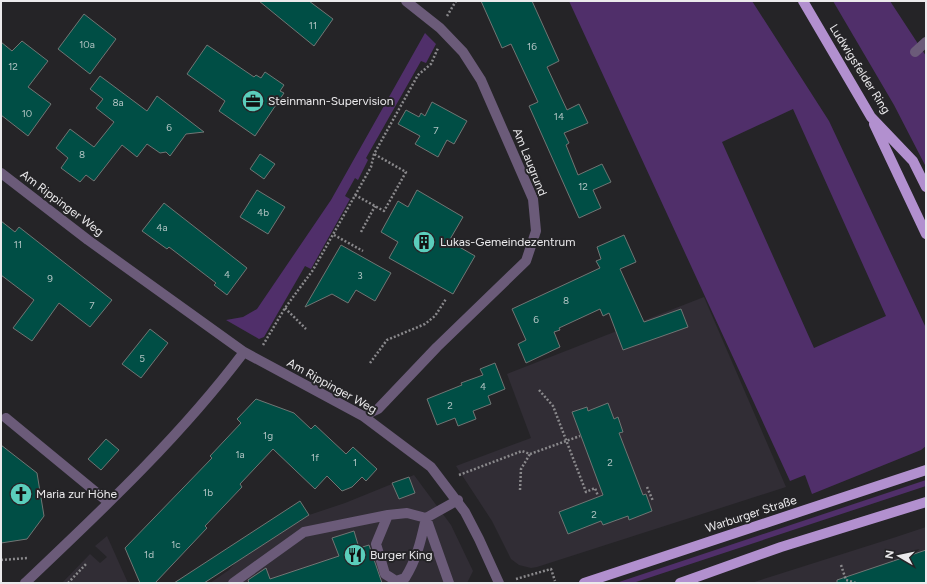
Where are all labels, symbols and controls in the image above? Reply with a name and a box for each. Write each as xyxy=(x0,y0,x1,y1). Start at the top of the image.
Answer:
house number: 11 xyxy=(309,19,317,32)
street label: Ludwigsfelder Ring xyxy=(827,22,893,116)
house number: 10a xyxy=(79,38,95,51)
house number: 16 xyxy=(527,40,537,53)
house number: 12 xyxy=(8,60,18,73)
office icon: Steinmann-Supervision xyxy=(240,88,266,114)
place label: Steinmann-Supervision xyxy=(268,94,394,108)
house number: 8a xyxy=(112,96,124,109)
house number: 10 xyxy=(22,107,32,120)
house number: 14 xyxy=(554,110,564,123)
house number: 6 xyxy=(166,121,172,134)
house number: 7 xyxy=(433,124,439,137)
street label: Am Laugrund xyxy=(510,126,550,198)
house number: 8 xyxy=(79,148,85,161)
street label: Am Rippinger Weg xyxy=(18,167,106,239)
house number: 12 xyxy=(578,180,588,193)
house number: 4b xyxy=(257,206,269,219)
house number: 4a xyxy=(156,221,168,234)
building icon: Lukas-Gemeindezentrum xyxy=(411,229,437,255)
place label: Lukas-Gemeindezentrum xyxy=(440,235,575,249)
house number: 11 xyxy=(14,238,22,251)
house number: 4 xyxy=(224,268,230,281)
house number: 3 xyxy=(357,269,363,282)
house number: 9 xyxy=(47,272,53,285)
house number: 8 xyxy=(563,294,569,307)
house number: 7 xyxy=(89,299,95,312)
house number: 6 xyxy=(533,313,539,326)
house number: 5 xyxy=(139,352,145,365)
street label: Am Rippinger Weg xyxy=(285,356,379,416)
house number: 4 xyxy=(480,380,486,393)
house number: 2 xyxy=(447,399,453,412)
house number: 1g xyxy=(263,429,273,442)
house number: 1a xyxy=(235,448,245,461)
house number: 1f xyxy=(311,451,319,464)
house number: 1 xyxy=(353,456,357,469)
house number: 2 xyxy=(607,456,613,469)
church icon: Maria zur Höhe xyxy=(8,481,34,507)
house number: 1b xyxy=(203,486,213,499)
place label: Maria zur Höhe xyxy=(36,487,117,501)
street label: Warburger Straße xyxy=(704,493,799,535)
house number: 2 xyxy=(591,508,597,521)
north arrow xyxy=(879,536,919,576)
house number: 1c xyxy=(171,538,181,551)
restaurant icon: Burger King xyxy=(342,542,368,568)
house number: 1d xyxy=(144,548,154,561)
place label: Burger King xyxy=(370,548,433,562)
text: N xyxy=(883,549,897,560)

